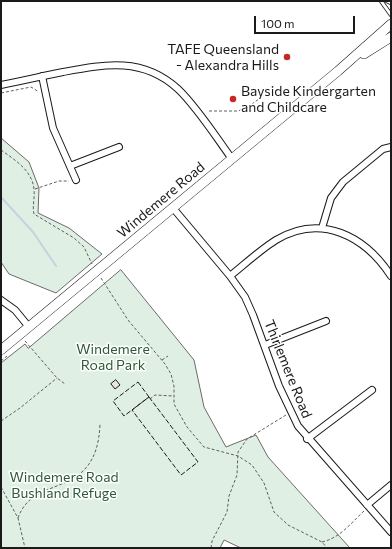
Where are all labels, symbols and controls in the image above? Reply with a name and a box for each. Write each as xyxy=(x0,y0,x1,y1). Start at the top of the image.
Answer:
scale bar xyxy=(256,8,357,34)
text: 100 m xyxy=(261,16,295,30)
place label: TAFE Queensland - Alexandra Hills xyxy=(167,41,279,74)
marker: TAFE Queensland - Alexandra Hills xyxy=(282,52,292,62)
place label: Bayside Kindergarten and Childcare xyxy=(241,83,376,116)
marker: Bayside Kindergarten and Childcare xyxy=(228,94,238,104)
street label: Windemere Road xyxy=(114,159,208,241)
street label: Thirlemere Road xyxy=(261,317,315,421)
park label: Windemere Road Park xyxy=(76,341,150,374)
park label: Windemere Road Bushland Refuge xyxy=(9,469,119,502)

